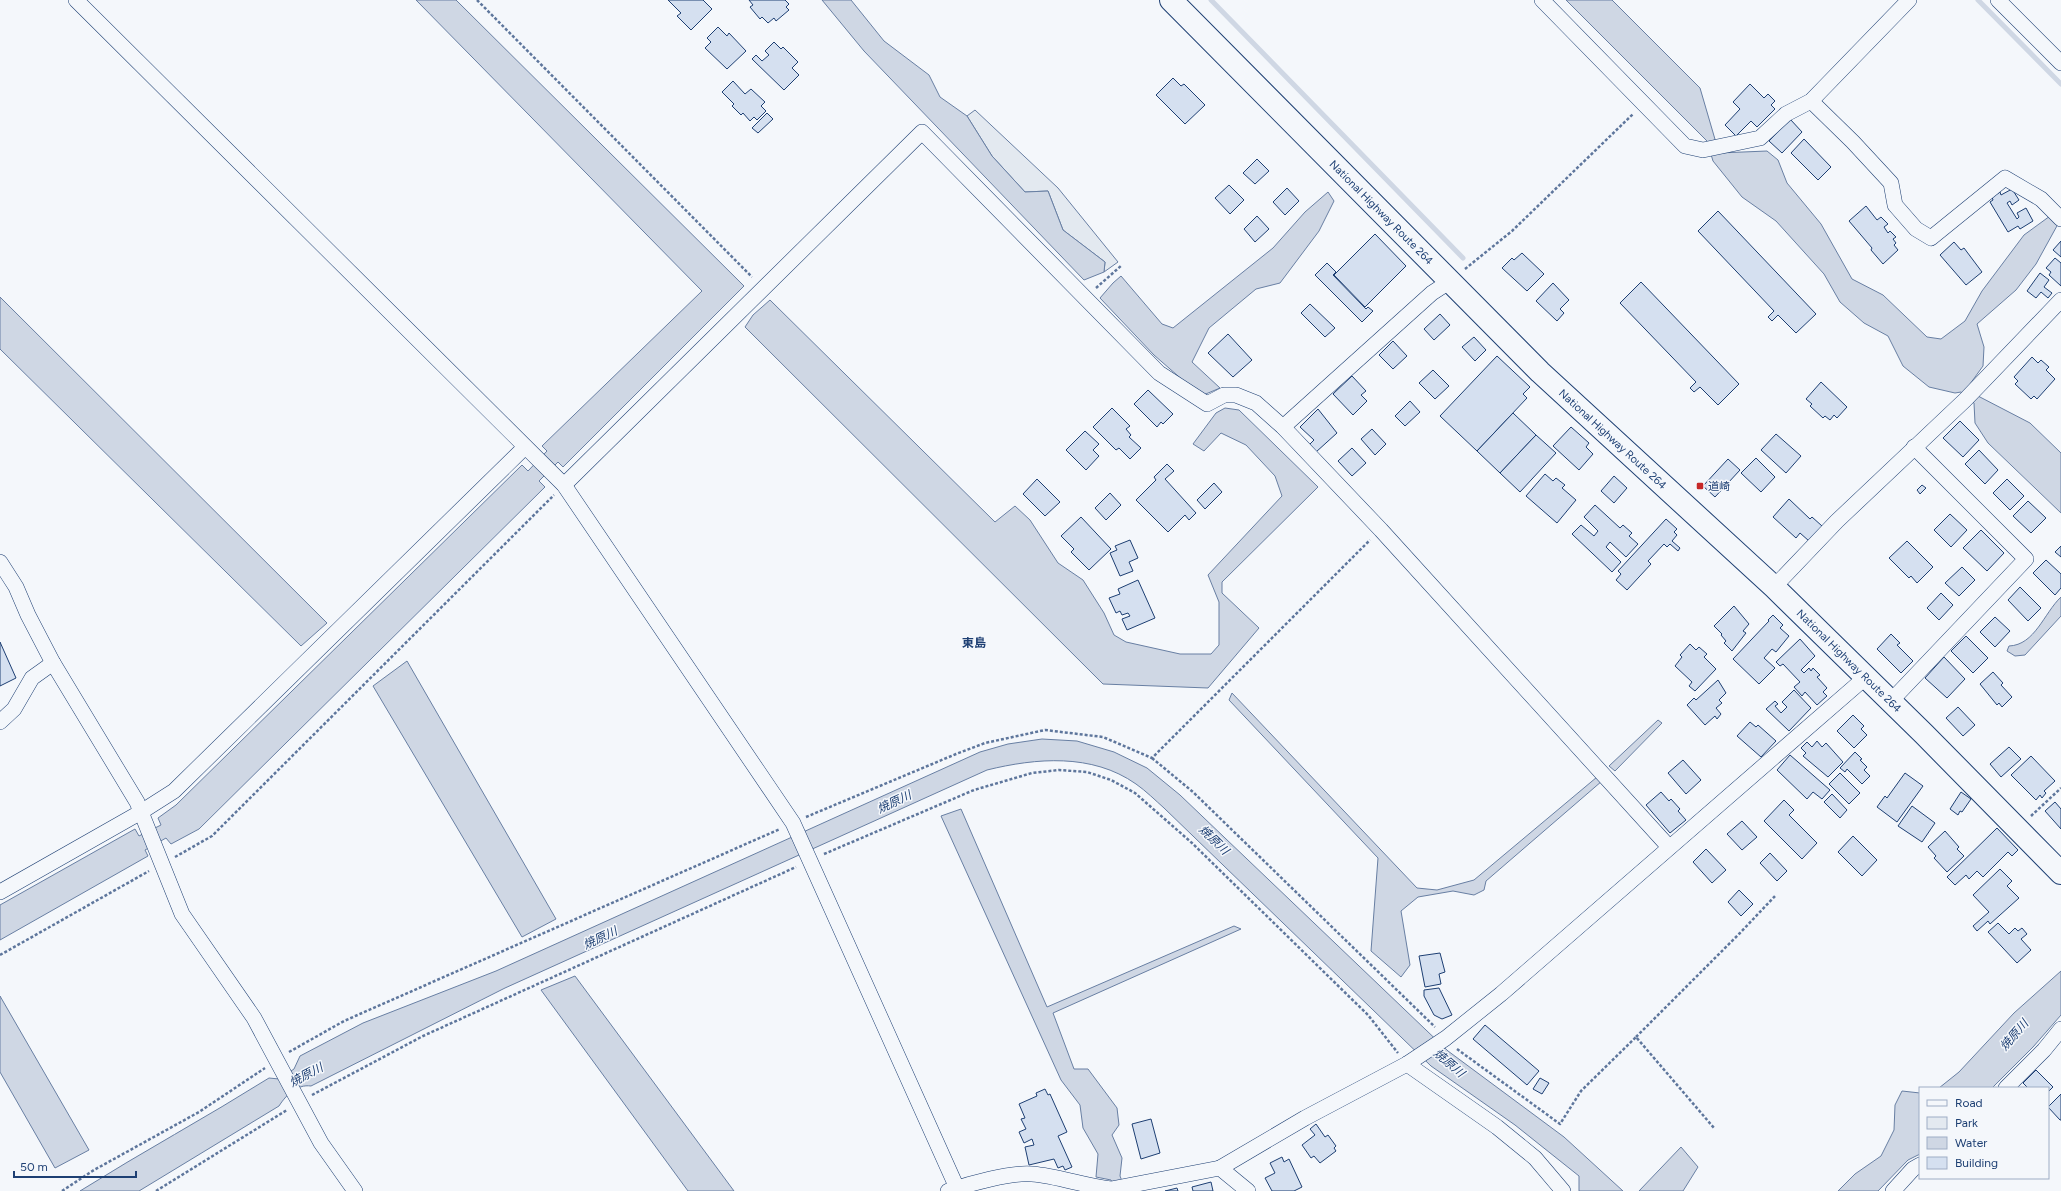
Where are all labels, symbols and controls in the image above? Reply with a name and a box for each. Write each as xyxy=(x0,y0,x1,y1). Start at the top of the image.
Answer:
street label: National Highway Route 264 xyxy=(1327,158,1436,268)
street label: National Highway Route 264 xyxy=(1556,387,1669,492)
place label: 道崎 xyxy=(1708,480,1730,493)
marker: 道崎 xyxy=(1695,481,1705,491)
street label: National Highway Route 264 xyxy=(1794,607,1904,715)
district label: 東島 xyxy=(962,636,986,650)
water label: 焼原川 xyxy=(875,787,915,816)
water label: 焼原川 xyxy=(1196,822,1233,859)
water label: 焼原川 xyxy=(581,923,621,952)
water label: 焼原川 xyxy=(1997,1015,2032,1053)
water label: 焼原川 xyxy=(1431,1046,1469,1081)
water label: 焼原川 xyxy=(287,1059,327,1090)
legend xyxy=(1919,1087,2049,1179)
text: Road xyxy=(1955,1096,1983,1110)
text: Park xyxy=(1955,1116,1978,1130)
text: Water xyxy=(1955,1136,1987,1150)
scale bar xyxy=(14,1153,136,1179)
text: Building xyxy=(1955,1156,1998,1170)
text: 50 m xyxy=(20,1160,48,1174)

